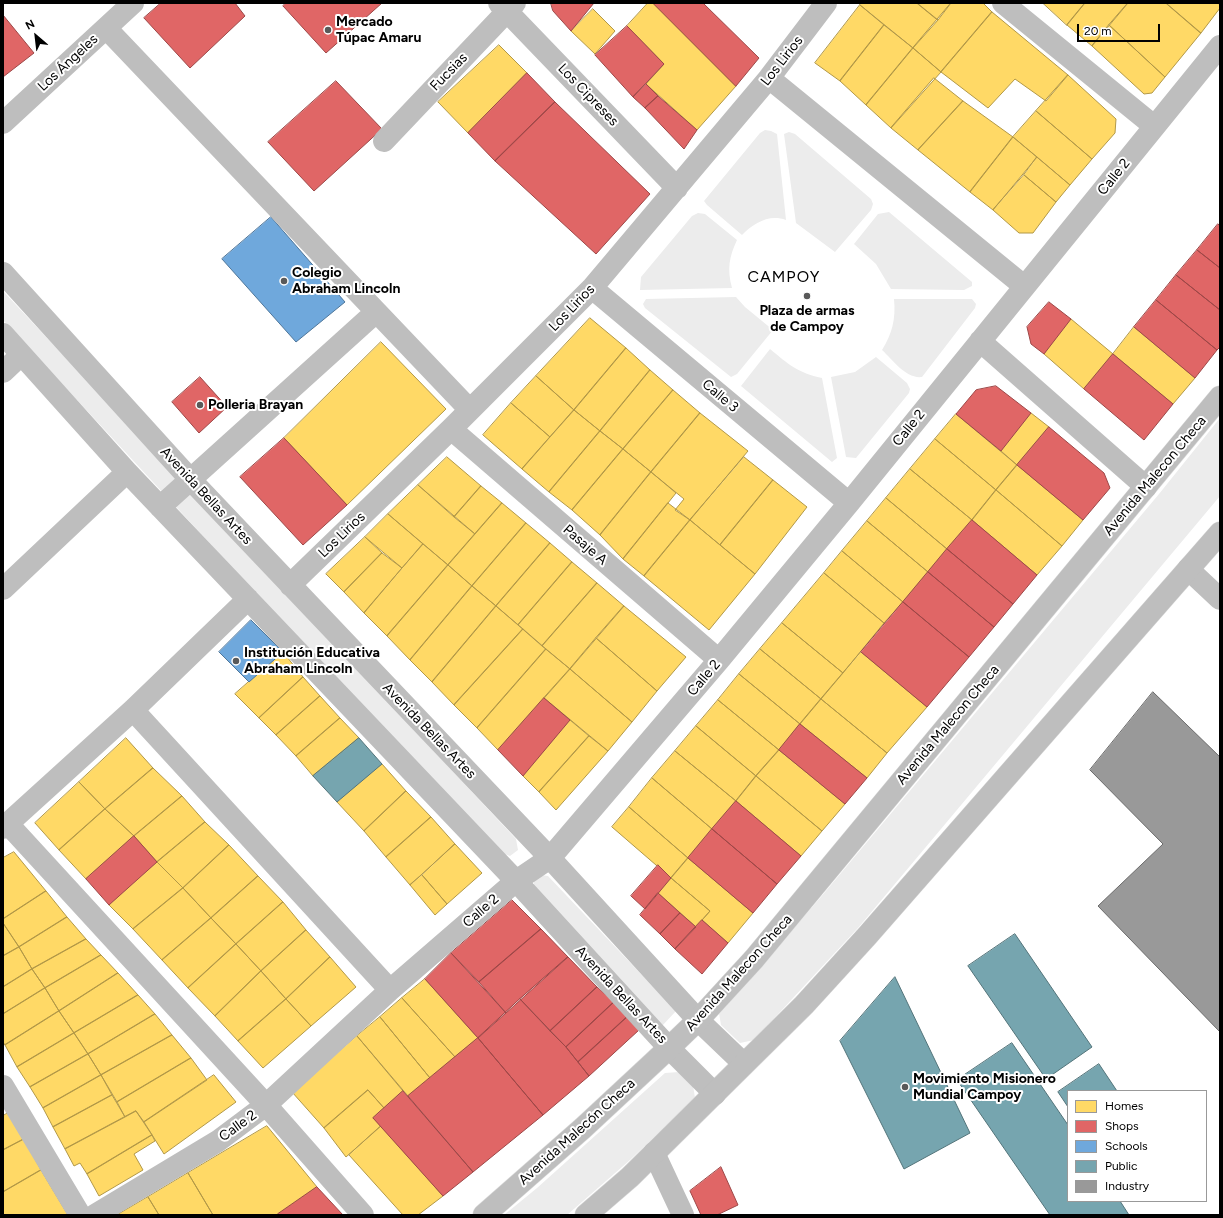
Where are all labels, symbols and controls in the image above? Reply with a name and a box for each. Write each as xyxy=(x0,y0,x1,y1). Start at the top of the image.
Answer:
place label: Mercado Túpac Amaru xyxy=(336,14,421,46)
north arrow xyxy=(16,16,56,56)
scale bar xyxy=(1079,16,1162,42)
text: N xyxy=(23,17,37,33)
text: 20 m xyxy=(1084,24,1112,38)
marker: Mercado Túpac Amaru xyxy=(323,25,333,35)
street label: Los Ángeles xyxy=(35,31,101,95)
street label: Los Lirios xyxy=(757,33,807,89)
street label: Fucsias xyxy=(427,50,471,94)
street label: Los Cipreses xyxy=(554,60,622,130)
street label: Calle 2 xyxy=(1094,155,1134,199)
place label: Colegio Abraham Lincoln xyxy=(292,265,400,298)
district label: CAMPOY xyxy=(747,267,821,287)
marker: Colegio Abraham Lincoln xyxy=(279,276,289,286)
street label: Los Lirios xyxy=(546,281,598,335)
marker: Plaza de armas de Campoy xyxy=(802,291,812,301)
place label: Plaza de armas de Campoy xyxy=(759,303,855,336)
street label: Calle 3 xyxy=(698,376,742,416)
place label: Polleria Brayan xyxy=(208,397,303,413)
marker: Polleria Brayan xyxy=(195,400,205,410)
street label: Calle 2 xyxy=(889,406,929,450)
street label: Avenida Malecon Checa xyxy=(1100,413,1210,539)
street label: Avenida Bellas Artes xyxy=(157,444,255,548)
street label: Los Lirios xyxy=(315,509,369,561)
street label: Pasaje A xyxy=(559,521,611,569)
place label: Institución Educativa Abraham Lincoln xyxy=(244,645,380,678)
marker: Institución Educativa Abraham Lincoln xyxy=(231,656,241,666)
street label: Calle 2 xyxy=(684,656,724,700)
street label: Avenida Malecon Checa xyxy=(893,662,1003,788)
street label: Avenida Bellas Artes xyxy=(379,679,479,783)
street label: Calle 2 xyxy=(460,891,502,931)
street label: Avenida Malecon Checa xyxy=(682,911,796,1035)
street label: Avenida Bellas Artes xyxy=(572,943,670,1047)
place label: Movimiento Misionero Mundial Campoy xyxy=(913,1071,1056,1104)
street label: Avenida Malecón Checa xyxy=(515,1075,639,1189)
marker: Movimiento Misionero Mundial Campoy xyxy=(900,1082,910,1092)
legend xyxy=(1067,1090,1207,1202)
text: Homes xyxy=(1105,1099,1143,1113)
street label: Calle 2 xyxy=(216,1107,260,1145)
text: Shops xyxy=(1105,1119,1139,1133)
text: Schools xyxy=(1105,1139,1148,1153)
text: Public xyxy=(1105,1159,1138,1173)
text: Industry xyxy=(1105,1179,1149,1193)

